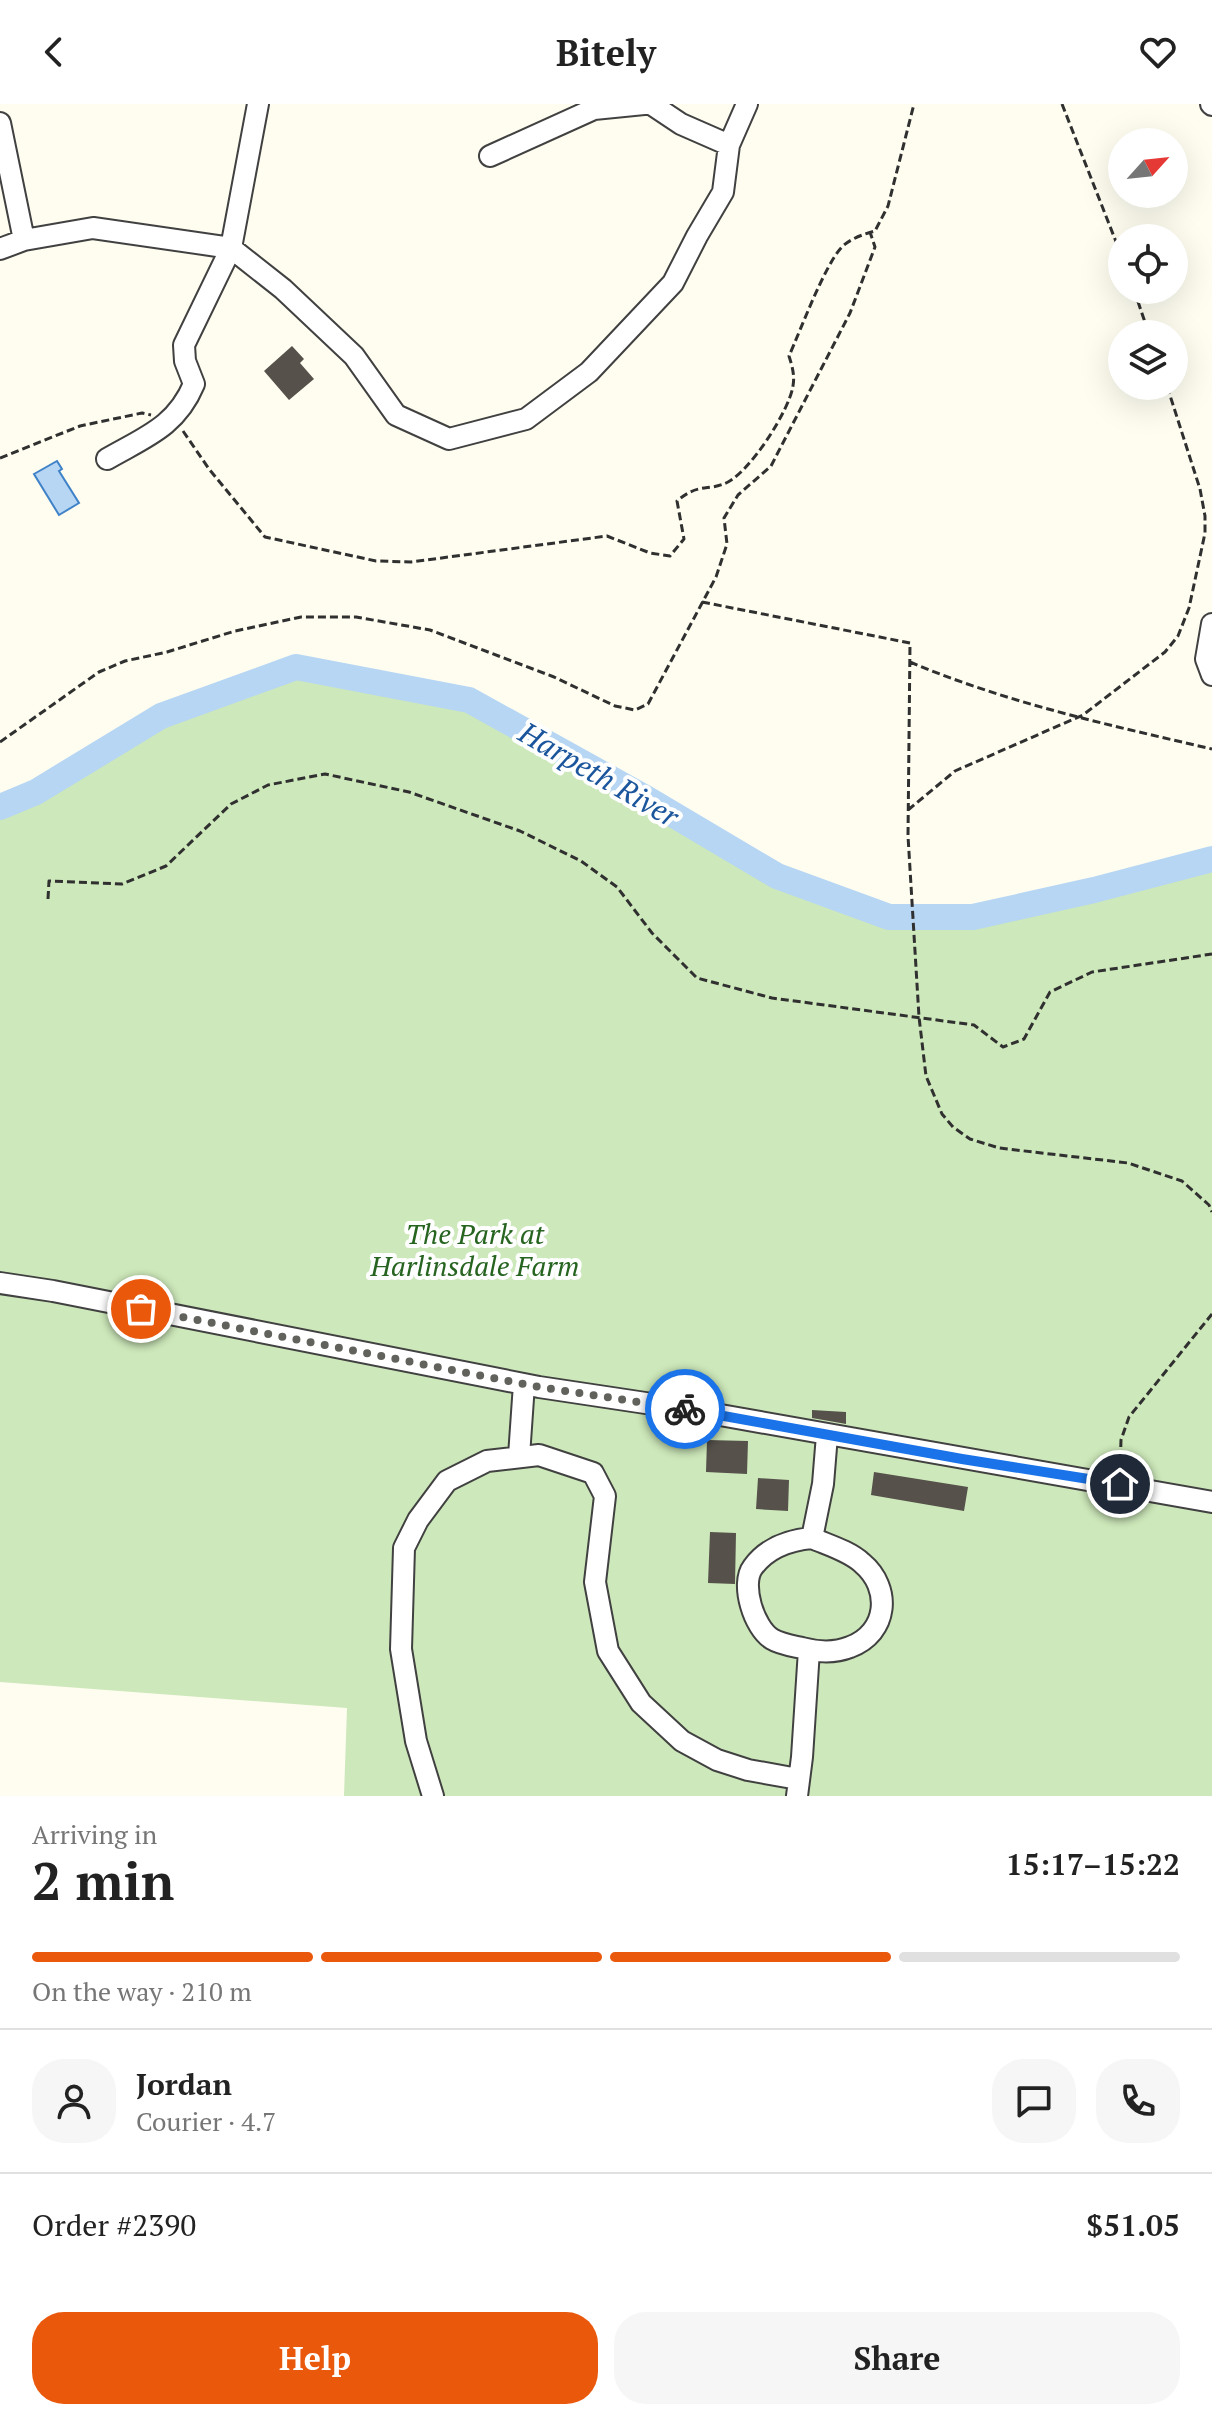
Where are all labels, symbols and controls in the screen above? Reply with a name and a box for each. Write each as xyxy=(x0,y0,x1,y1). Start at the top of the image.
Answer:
text: Bitely xyxy=(556,29,656,76)
icon: back xyxy=(32,30,76,74)
icon: heart xyxy=(1136,30,1180,74)
north arrow xyxy=(1108,128,1188,208)
map controls xyxy=(1108,128,1188,400)
button: locate xyxy=(1108,224,1188,304)
button: layers xyxy=(1108,320,1188,400)
water label: Harpeth River xyxy=(511,712,687,837)
park label: The Park at Harlinsdale Farm xyxy=(370,1215,579,1284)
pin xyxy=(107,1275,175,1343)
icon: bag xyxy=(119,1287,163,1331)
courier xyxy=(645,1369,725,1449)
icon: bike xyxy=(663,1387,707,1431)
pin xyxy=(1086,1450,1154,1518)
icon: home xyxy=(1098,1462,1142,1506)
text: Arriving in xyxy=(32,1817,157,1851)
text: 15:17–15:22 xyxy=(1006,1844,1180,1884)
text: 2 min xyxy=(32,1846,174,1915)
text: On the way · 210 m xyxy=(32,1974,252,2008)
button: person xyxy=(32,2059,116,2143)
button: chat xyxy=(992,2059,1076,2143)
button: phone xyxy=(1096,2059,1180,2143)
text: Jordan xyxy=(136,2064,232,2104)
text: Courier · 4.7 xyxy=(136,2104,276,2138)
text: Order #2390 xyxy=(32,2205,196,2245)
text: $51.05 xyxy=(1086,2205,1180,2245)
button: Help xyxy=(32,2312,598,2404)
button: Share xyxy=(614,2312,1180,2404)

